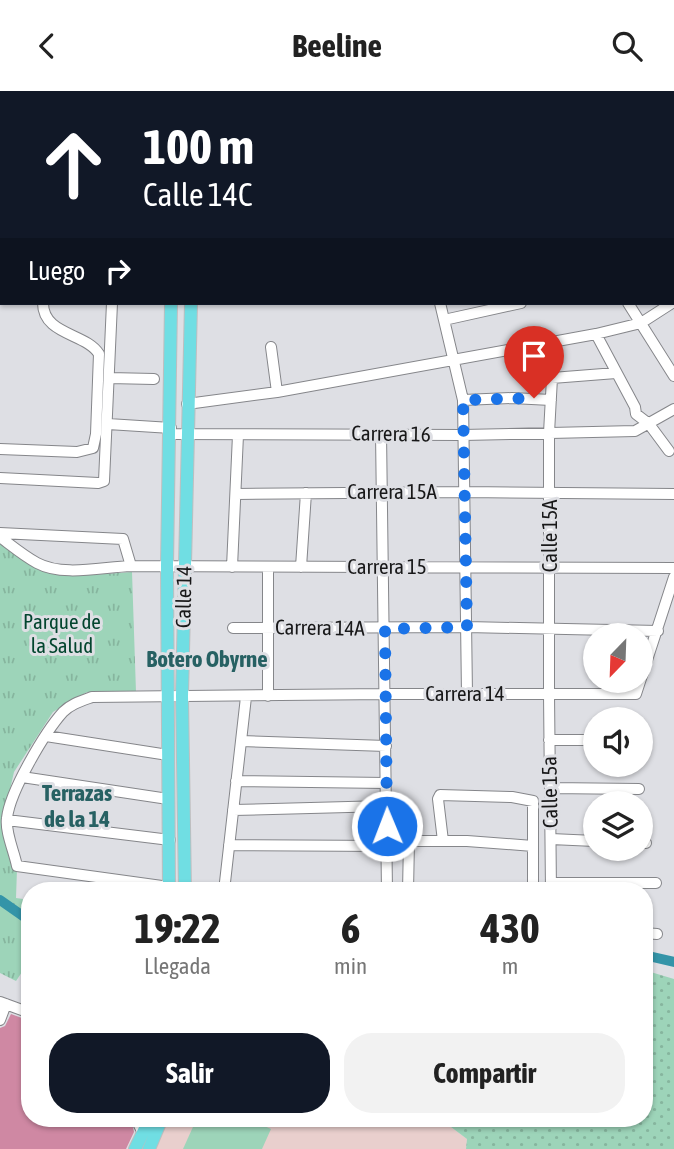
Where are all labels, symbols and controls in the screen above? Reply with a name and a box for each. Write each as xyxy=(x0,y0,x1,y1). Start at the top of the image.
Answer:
icon: back xyxy=(28,27,66,65)
text: Beeline xyxy=(292,27,382,64)
icon: search xyxy=(608,27,646,65)
text: 100 m xyxy=(143,118,254,174)
icon: ahead xyxy=(28,119,119,210)
text: Calle 14C xyxy=(143,176,252,213)
icon: right xyxy=(99,252,137,290)
text: Luego xyxy=(28,256,85,286)
pin xyxy=(504,326,564,398)
icon: arrive xyxy=(515,337,553,375)
street label: Carrera 16 xyxy=(351,420,431,446)
street label: Carrera 15A xyxy=(347,479,437,503)
street label: Calle 15A xyxy=(537,499,561,572)
street label: Carrera 15 xyxy=(347,554,427,578)
street label: Calle 14 xyxy=(170,566,196,628)
park label: Parque de la Salud xyxy=(23,609,101,657)
street label: Carrera 14A xyxy=(275,614,366,640)
north arrow xyxy=(583,623,653,693)
map controls xyxy=(583,623,653,861)
district label: Botero Obyrne xyxy=(146,646,268,672)
street label: Carrera 14 xyxy=(425,681,505,705)
button: sound xyxy=(583,707,653,777)
street label: Calle 15a xyxy=(536,756,562,828)
district label: Terrazas de la 14 xyxy=(42,780,112,832)
position arrow xyxy=(350,789,424,863)
button: layers xyxy=(583,791,653,861)
text: 19:22 xyxy=(134,904,221,952)
text: 6 xyxy=(341,904,360,952)
text: 430 xyxy=(480,904,540,952)
text: Llegada xyxy=(144,953,211,979)
text: min xyxy=(334,953,367,979)
text: m xyxy=(502,953,518,979)
button: Salir xyxy=(49,1033,330,1113)
button: Compartir xyxy=(344,1033,625,1113)

